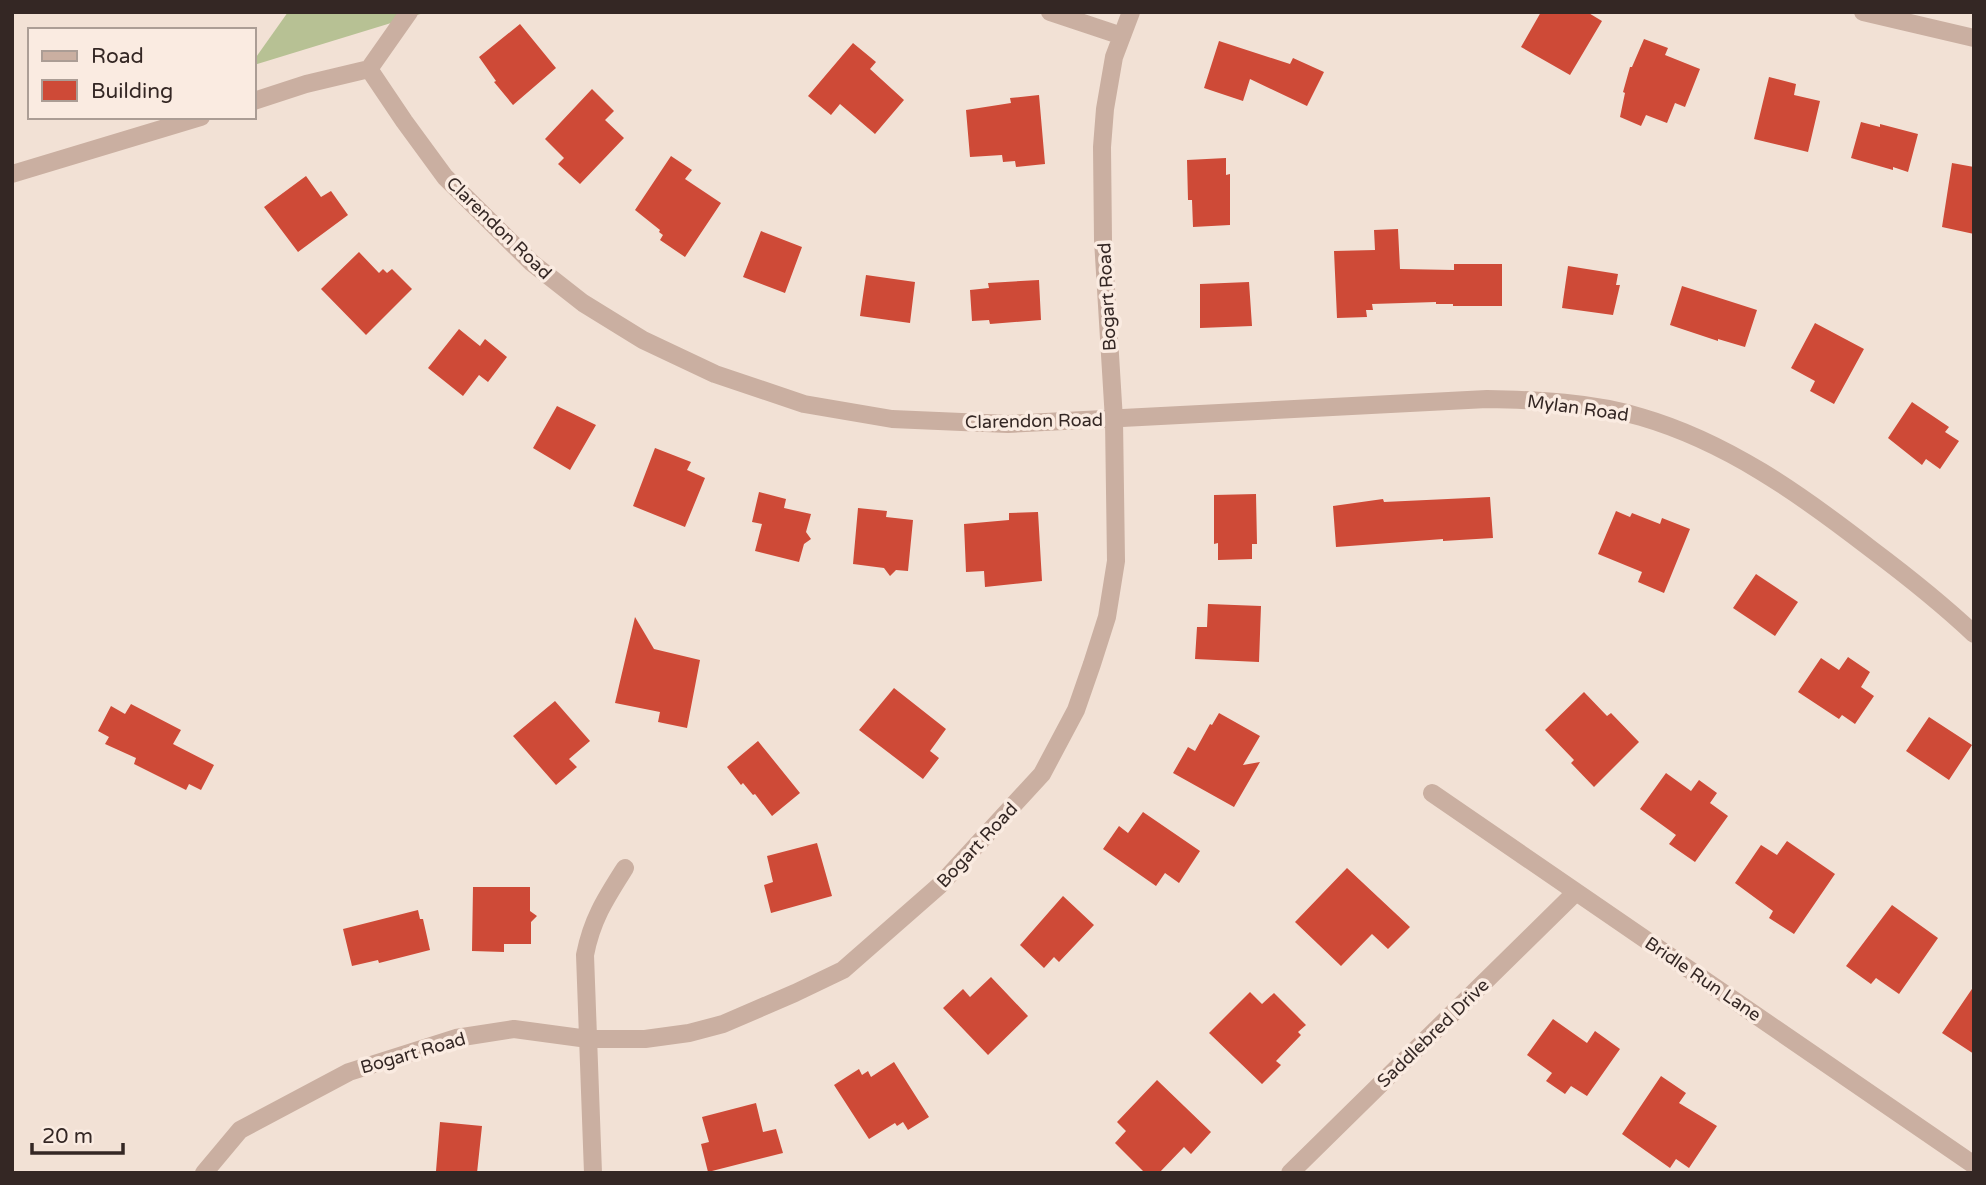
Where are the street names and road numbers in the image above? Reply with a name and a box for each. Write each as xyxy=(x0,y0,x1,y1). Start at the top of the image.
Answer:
street label: Clarendon Road xyxy=(442,172,556,284)
street label: Bogart Road xyxy=(1093,242,1121,352)
street label: Mylan Road xyxy=(1526,390,1630,426)
street label: Clarendon Road xyxy=(965,409,1103,433)
street label: Bogart Road xyxy=(932,798,1022,892)
street label: Bridle Run Lane xyxy=(1641,932,1765,1026)
street label: Saddlebred Drive xyxy=(1372,974,1494,1092)
street label: Bogart Road xyxy=(358,1027,468,1079)

